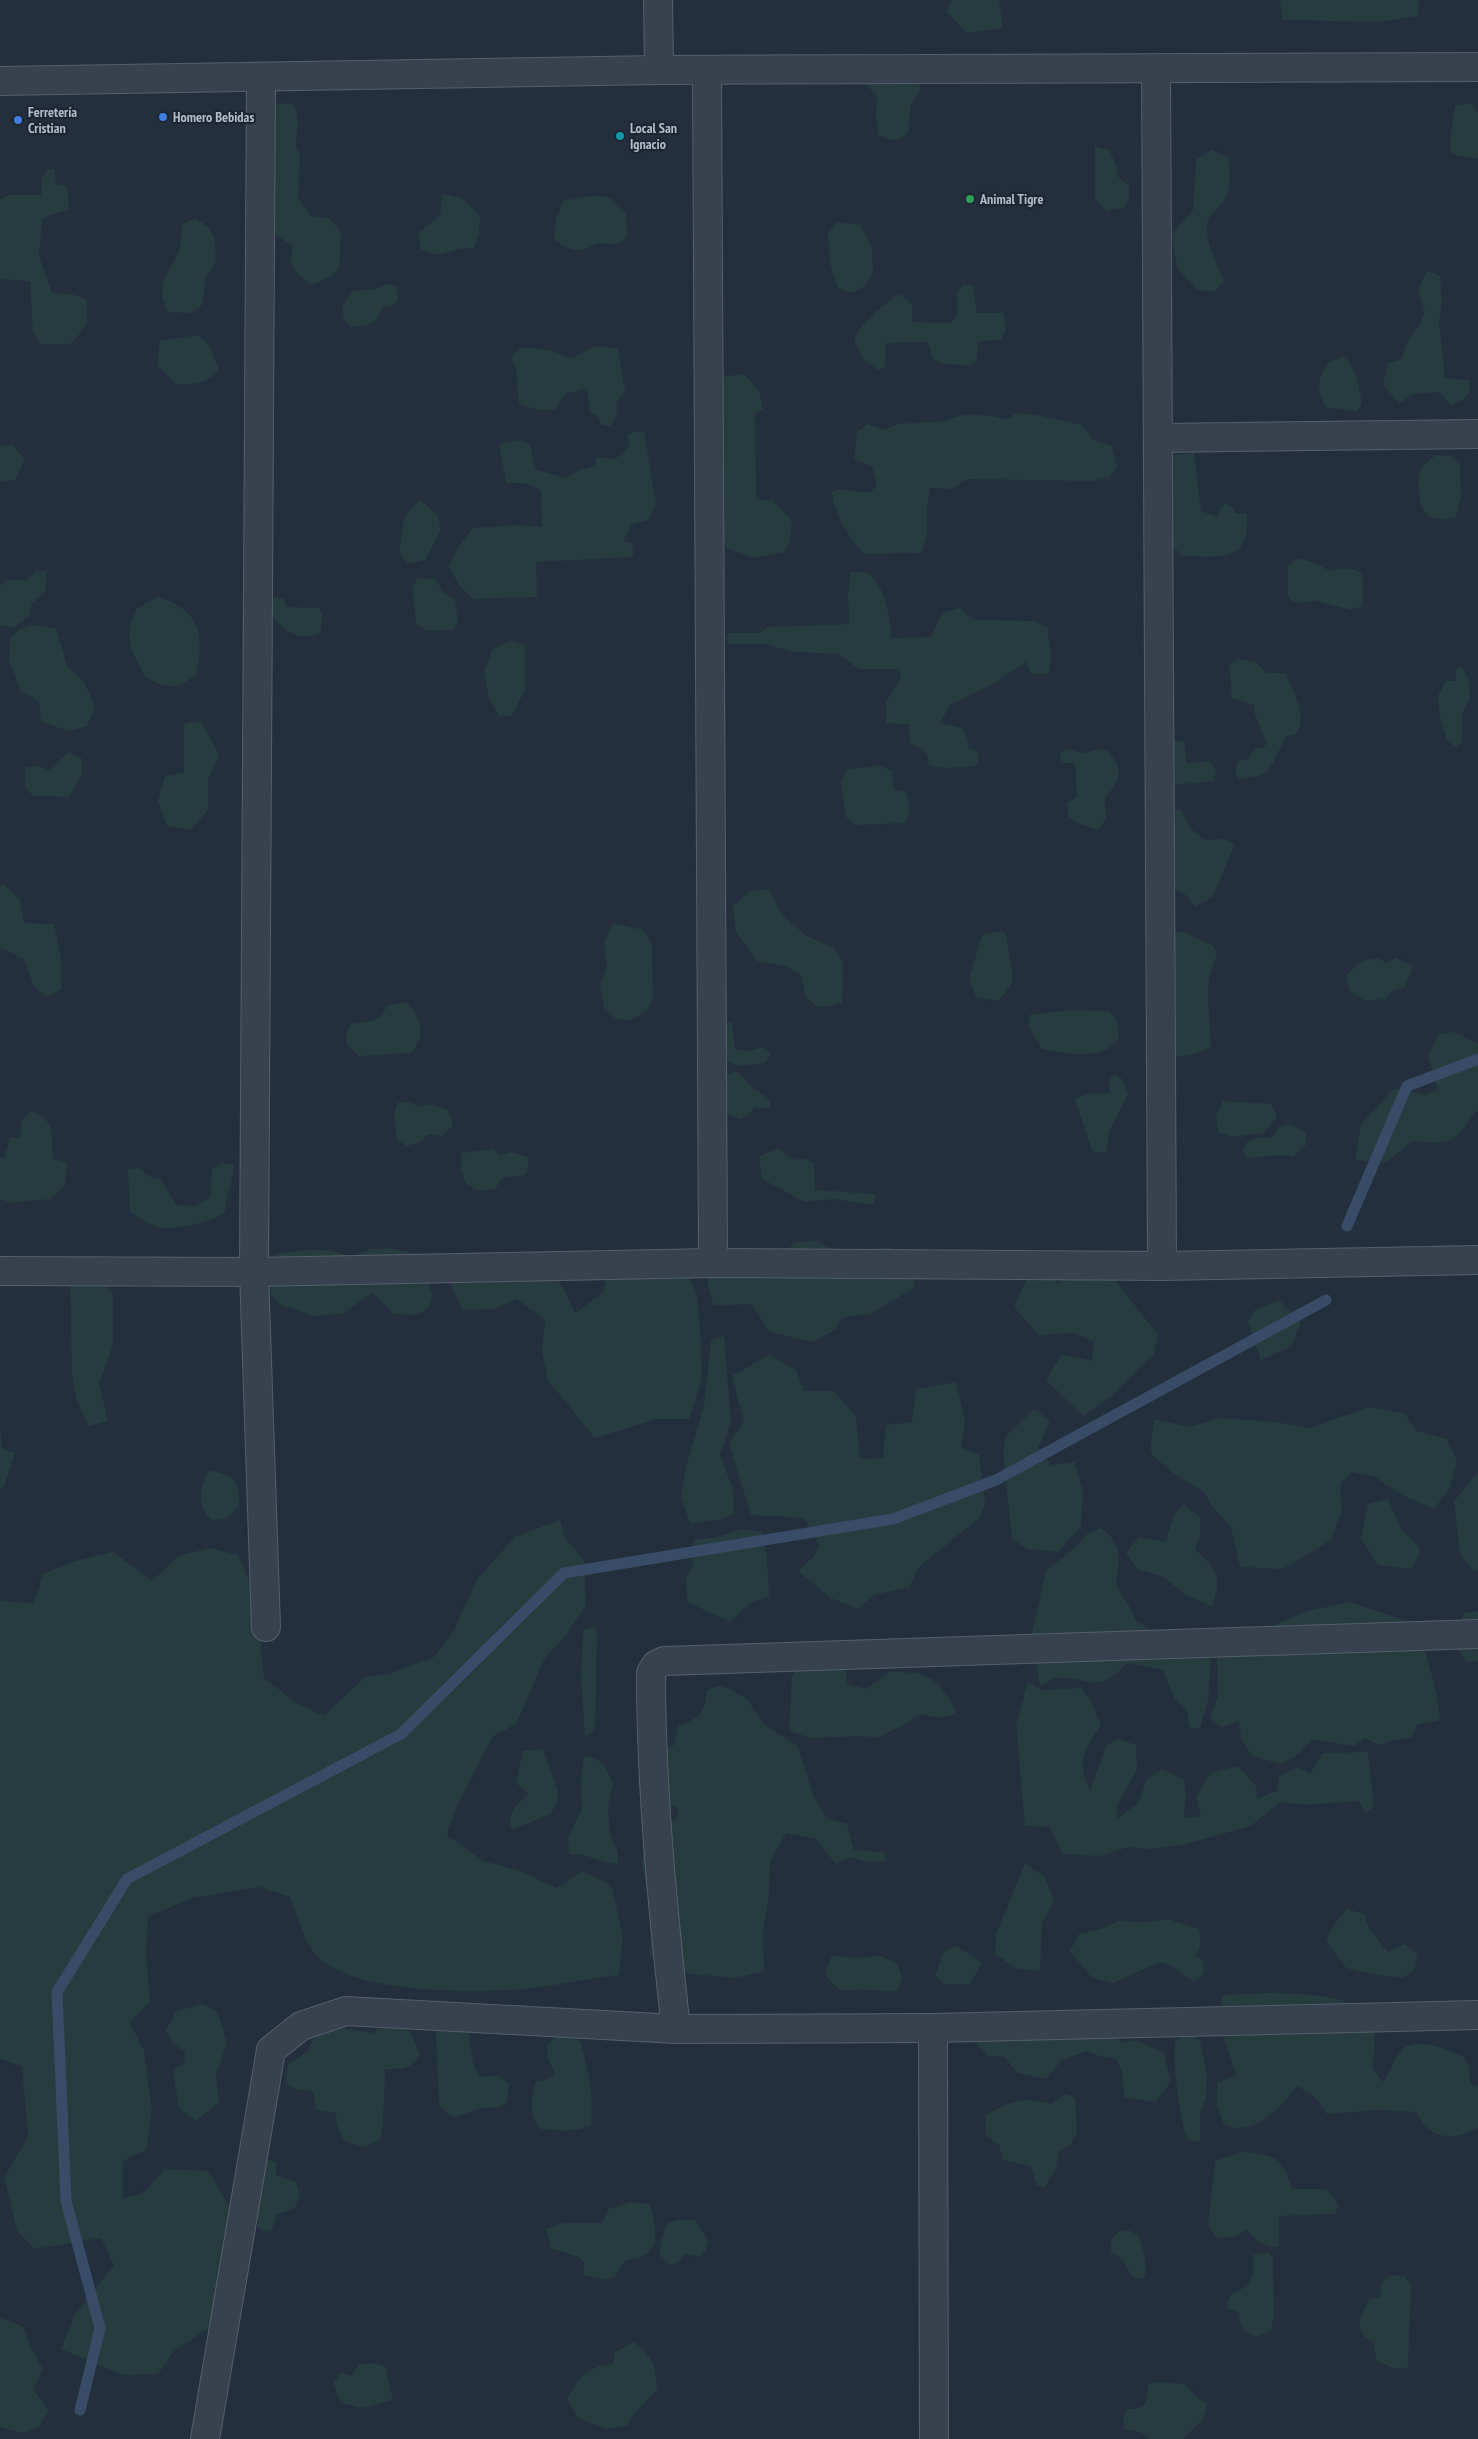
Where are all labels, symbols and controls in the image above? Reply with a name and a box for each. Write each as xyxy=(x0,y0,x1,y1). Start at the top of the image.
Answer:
place label: Ferretería Cristian xyxy=(28,103,77,137)
place label: Homero Bebidas xyxy=(173,108,254,126)
marker: Homero Bebidas xyxy=(157,111,169,123)
marker: Ferretería Cristian xyxy=(12,114,24,126)
place label: Local San Ignacio xyxy=(630,119,677,153)
marker: Local San Ignacio xyxy=(614,130,626,142)
place label: Animal Tigre xyxy=(979,190,1043,208)
marker: Animal Tigre xyxy=(964,193,976,205)

